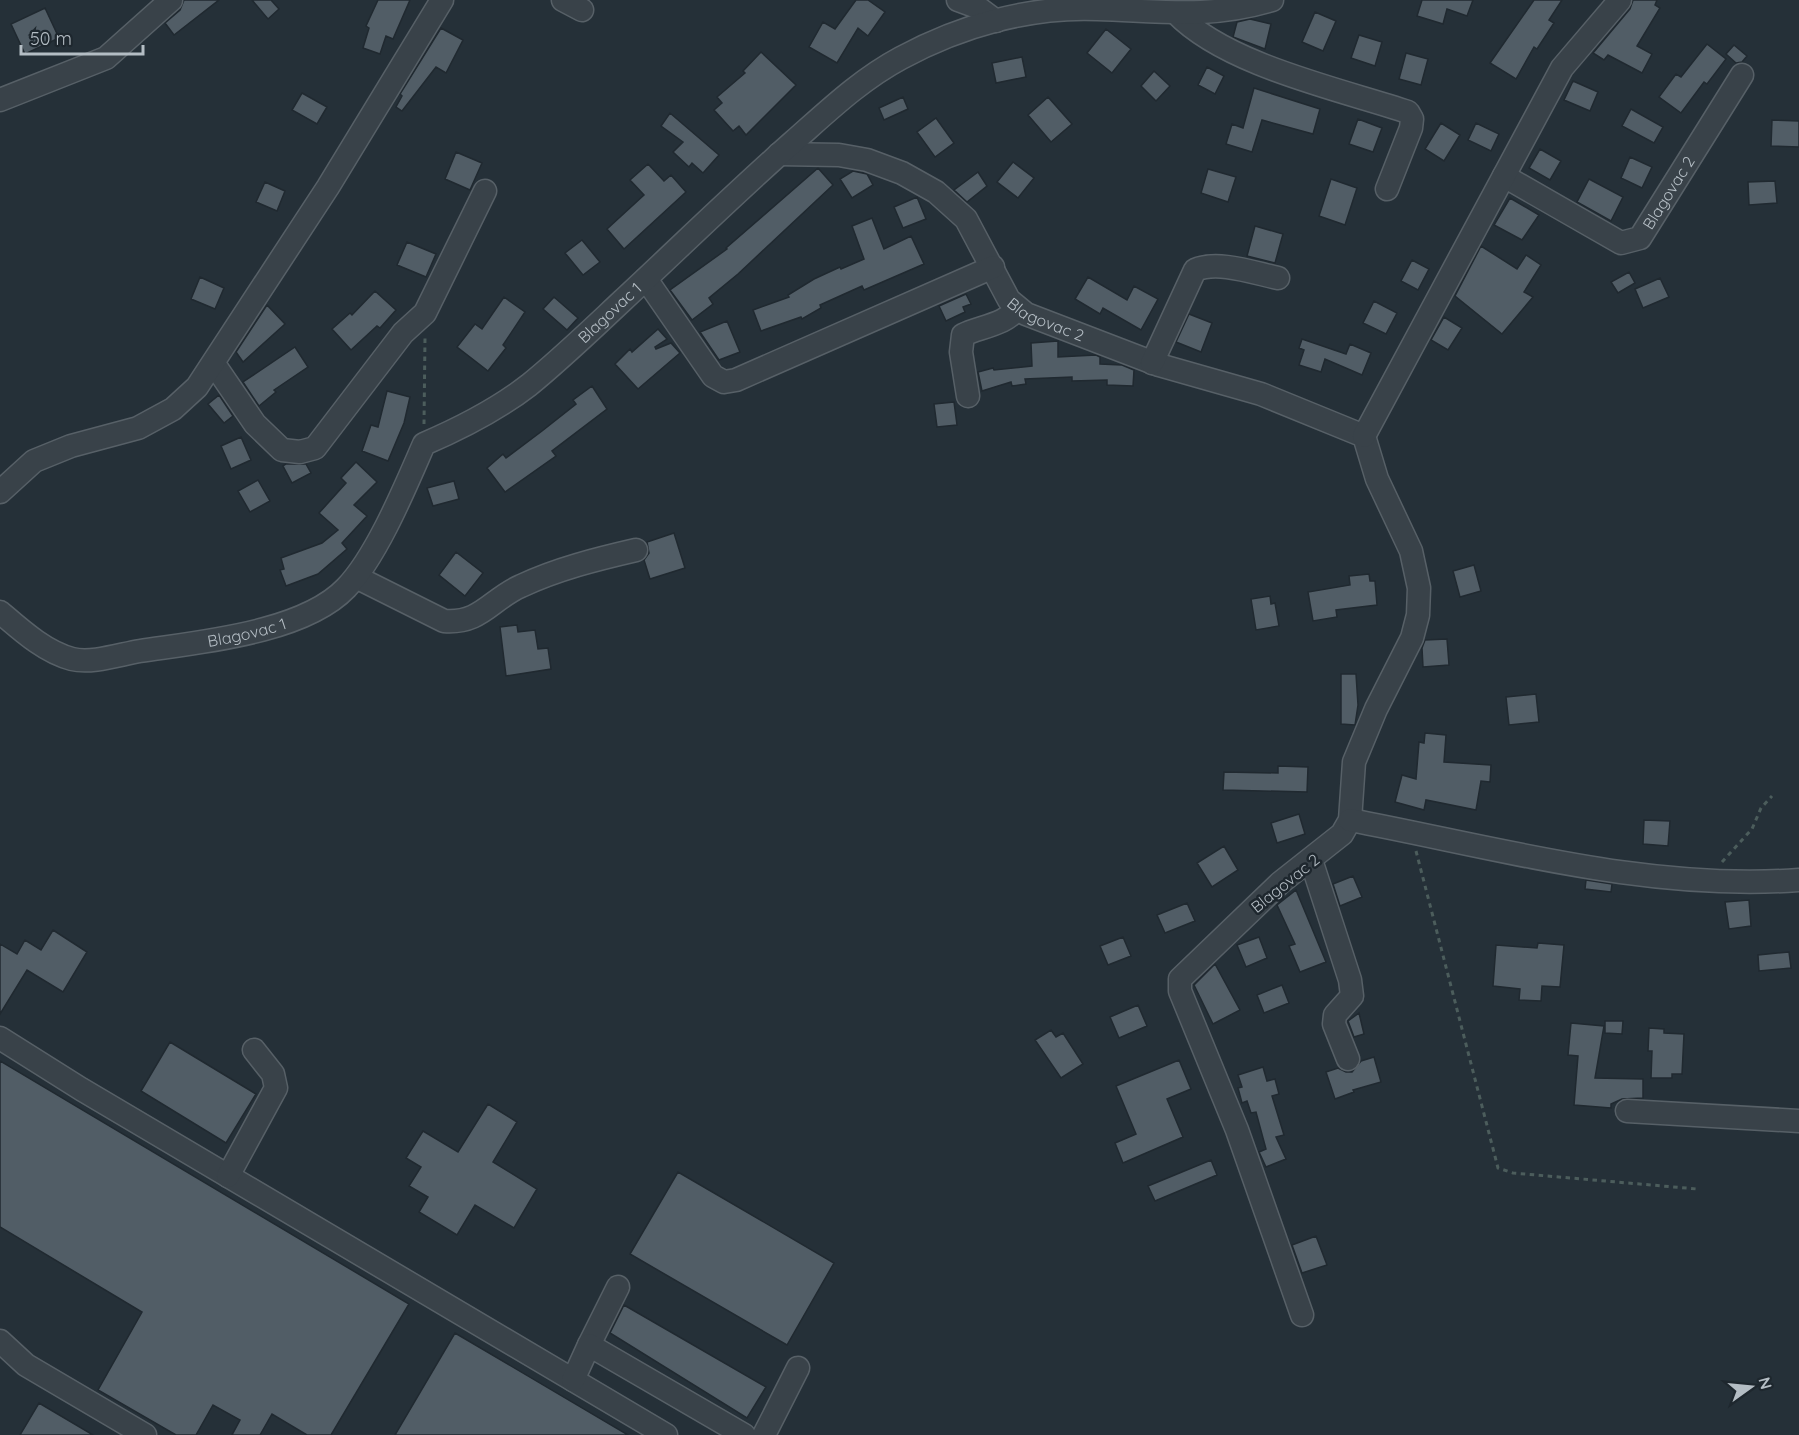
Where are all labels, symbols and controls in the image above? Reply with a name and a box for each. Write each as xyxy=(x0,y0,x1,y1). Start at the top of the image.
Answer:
scale bar xyxy=(21,18,142,56)
text: 50 m xyxy=(30,27,72,50)
street label: Blagovac 2 xyxy=(1638,152,1699,233)
street label: Blagovac 1 xyxy=(574,278,645,347)
street label: Blagovac 2 xyxy=(1003,293,1087,345)
street label: Blagovac 1 xyxy=(206,613,289,651)
street label: Blagovac 2 xyxy=(1247,849,1324,917)
north arrow xyxy=(1721,1357,1781,1417)
text: N xyxy=(1754,1375,1777,1391)

